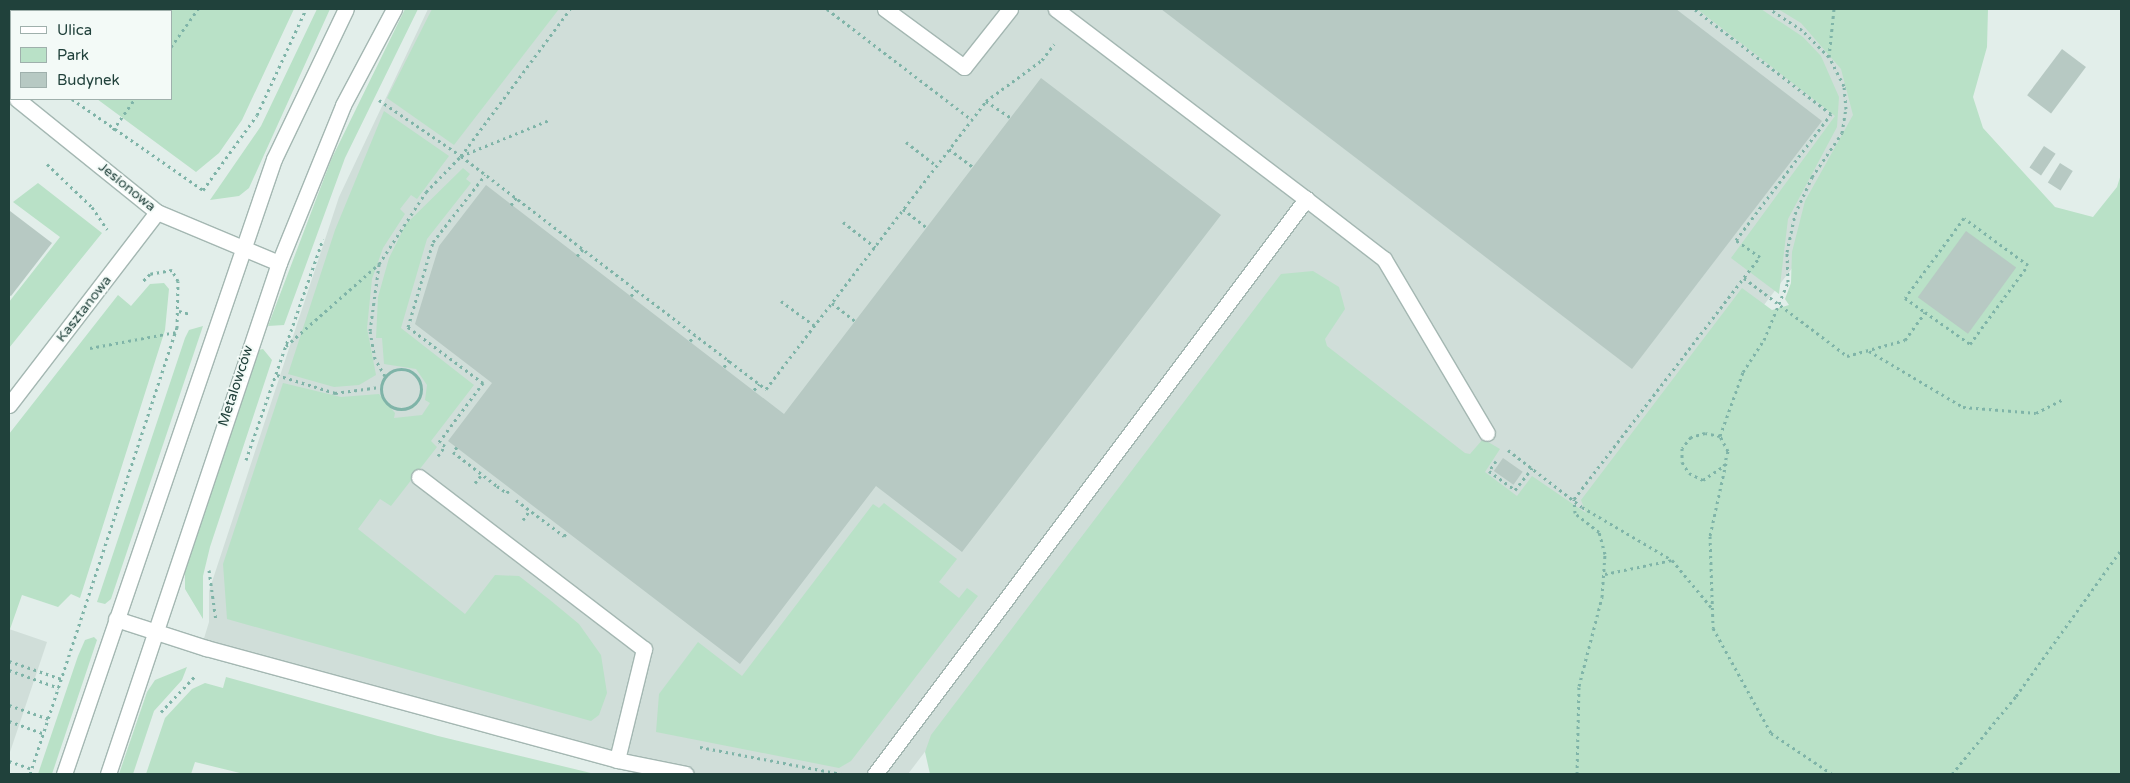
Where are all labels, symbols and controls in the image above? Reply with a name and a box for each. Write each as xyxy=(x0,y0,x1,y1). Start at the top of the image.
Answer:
legend xyxy=(10,10,172,100)
text: Ulica xyxy=(57,21,92,39)
text: Park xyxy=(57,46,89,64)
text: Budynek xyxy=(57,71,120,89)
street label: Jesionowa xyxy=(95,159,159,215)
street label: Kasztanowa xyxy=(53,272,115,346)
street label: Metalowców xyxy=(215,343,257,429)

